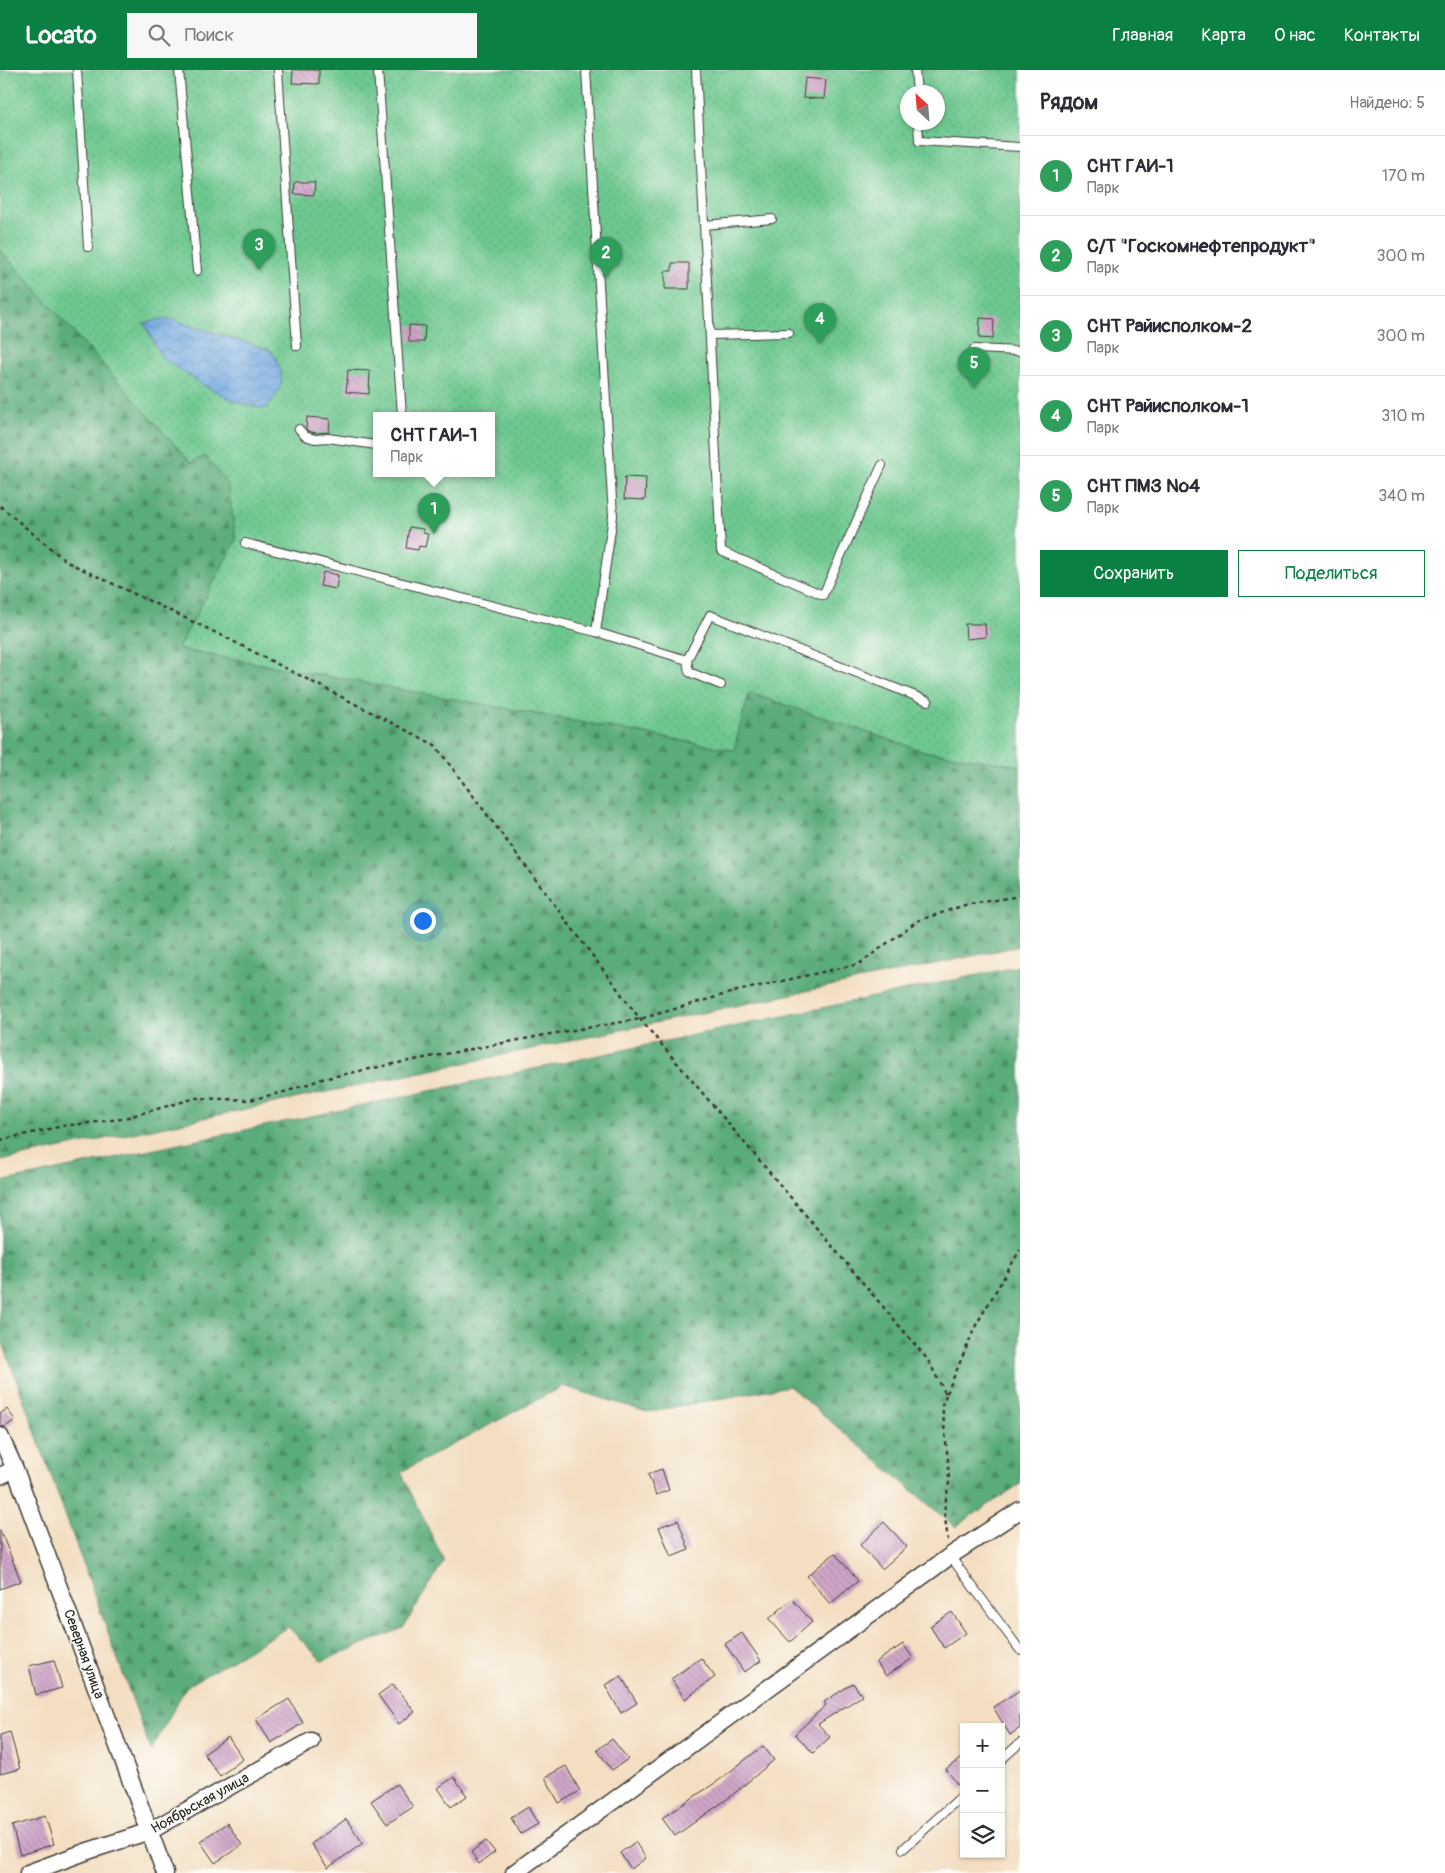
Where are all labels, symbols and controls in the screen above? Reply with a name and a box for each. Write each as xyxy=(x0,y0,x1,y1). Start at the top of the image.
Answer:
search box xyxy=(127,13,477,58)
text: Locato xyxy=(25,21,97,50)
icon: search xyxy=(145,21,173,49)
text: Поиск xyxy=(185,23,234,47)
text: Главная xyxy=(1112,24,1173,47)
text: Карта xyxy=(1201,24,1246,47)
text: О нас xyxy=(1274,24,1316,47)
text: Контакты xyxy=(1344,24,1420,47)
north arrow xyxy=(900,85,945,130)
text: Рядом xyxy=(1040,89,1098,116)
text: Найдено: 5 xyxy=(1349,93,1425,113)
text: СНТ ГАИ-1 xyxy=(1087,154,1174,178)
text: 1 xyxy=(1053,166,1059,186)
text: 170 m xyxy=(1382,166,1425,186)
text: Парк xyxy=(1087,178,1120,198)
pin: 3 xyxy=(243,229,275,270)
text: С/Т "Госкомнефтепродукт" xyxy=(1087,234,1316,258)
pin: 2 xyxy=(590,237,622,278)
text: 2 xyxy=(1052,246,1060,266)
text: 300 m xyxy=(1377,246,1425,266)
text: Парк xyxy=(1087,258,1120,278)
pin: 4 xyxy=(804,303,836,344)
text: СНТ Райисполком-2 xyxy=(1087,314,1252,338)
text: 3 xyxy=(1052,326,1060,346)
text: 300 m xyxy=(1377,326,1425,346)
text: Парк xyxy=(1087,338,1120,358)
pin: 5 xyxy=(958,347,990,388)
text: СНТ Райисполком-1 xyxy=(1087,394,1249,418)
text: 4 xyxy=(1051,406,1061,426)
text: 310 m xyxy=(1381,406,1425,426)
popup xyxy=(373,412,495,477)
text: Парк xyxy=(1087,418,1120,438)
text: СНТ ГАИ-1 xyxy=(391,423,477,447)
text: Парк xyxy=(391,447,423,467)
text: СНТ ПМЗ №4 xyxy=(1087,474,1200,498)
text: 5 xyxy=(1052,486,1060,506)
text: 340 m xyxy=(1378,486,1425,506)
pin: 1 xyxy=(418,493,450,534)
text: Парк xyxy=(1087,498,1120,518)
button: Сохранить xyxy=(1040,550,1228,597)
button: Поделиться xyxy=(1238,550,1425,597)
your location xyxy=(410,908,436,934)
street label: Северная улица xyxy=(60,1607,108,1701)
map controls xyxy=(960,1723,1005,1858)
button: + xyxy=(960,1723,1005,1768)
button: − xyxy=(960,1768,1005,1813)
street label: Ноябрьская улица xyxy=(148,1769,252,1837)
button: layers xyxy=(960,1813,1005,1858)

